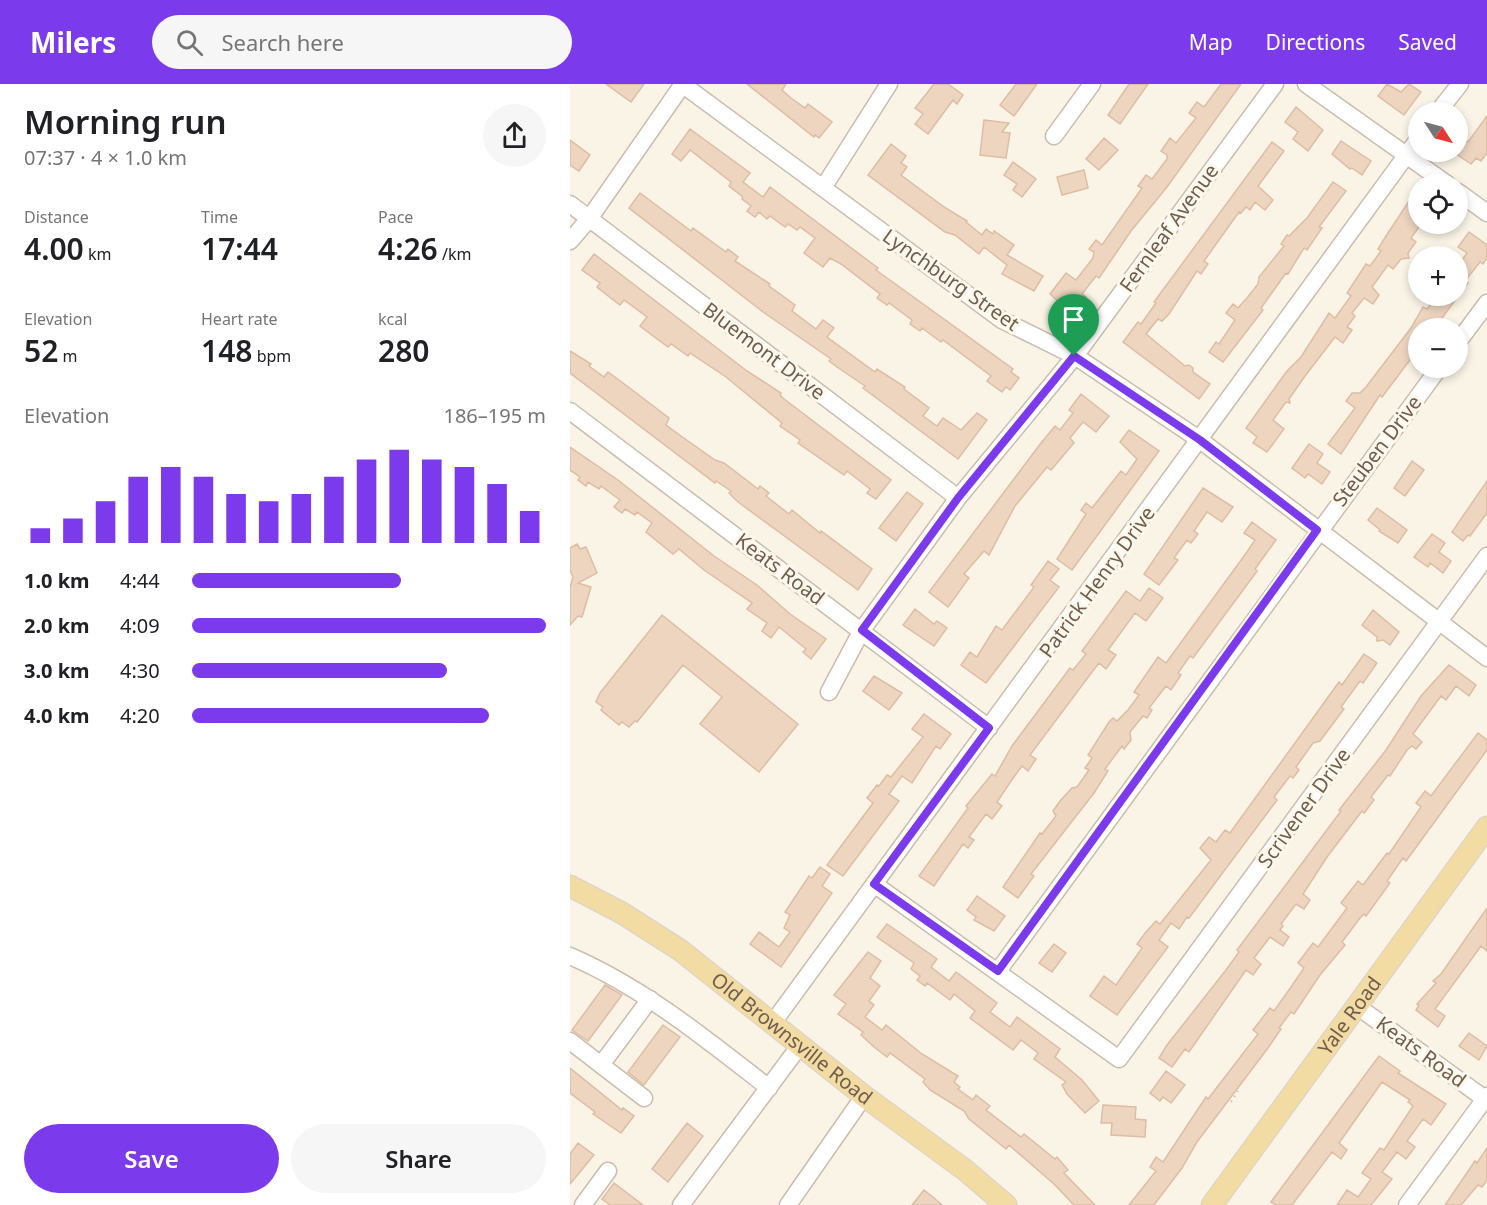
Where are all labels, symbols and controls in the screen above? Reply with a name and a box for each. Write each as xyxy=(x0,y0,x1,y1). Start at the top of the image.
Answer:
search box xyxy=(152,15,572,69)
text: Milers xyxy=(30,23,116,61)
icon: search xyxy=(173,26,206,59)
text: Search here xyxy=(221,27,344,57)
text: Map xyxy=(1189,28,1233,56)
text: Directions xyxy=(1266,28,1365,56)
text: Saved xyxy=(1398,28,1457,56)
text: Morning run xyxy=(24,99,226,144)
north arrow xyxy=(1408,102,1468,162)
map controls xyxy=(1408,102,1468,378)
button: share xyxy=(483,104,546,167)
text: 07:37 · 4 × 1.0 km xyxy=(24,144,187,171)
street label: Fernleaf Avenue xyxy=(1113,158,1224,297)
button: locate xyxy=(1408,174,1468,234)
text: Distance xyxy=(24,206,89,228)
text: Time xyxy=(201,206,238,228)
text: Pace xyxy=(378,206,413,228)
street label: Lynchburg Street xyxy=(878,222,1025,337)
text: 4.00 xyxy=(24,228,84,269)
text: 17:44 xyxy=(201,228,278,269)
text: 4:26 xyxy=(378,228,438,269)
text: km xyxy=(84,243,111,265)
text: /km xyxy=(438,243,471,265)
button: + xyxy=(1408,246,1468,306)
pin xyxy=(1048,294,1099,356)
street label: Bluemont Drive xyxy=(698,296,831,406)
icon: arrive xyxy=(1057,303,1090,336)
text: Elevation xyxy=(24,308,92,330)
text: Heart rate xyxy=(201,308,277,330)
text: kcal xyxy=(378,308,407,330)
button: − xyxy=(1408,318,1468,378)
text: 52 xyxy=(24,330,58,371)
text: 148 xyxy=(201,330,252,371)
text: 280 xyxy=(378,330,429,371)
text: m xyxy=(58,345,77,367)
text: bpm xyxy=(252,345,291,367)
street label: Steuben Drive xyxy=(1326,390,1427,512)
text: Elevation xyxy=(24,402,109,429)
text: 186–195 m xyxy=(443,402,546,429)
street label: Patrick Henry Drive xyxy=(1032,501,1161,663)
street label: Keats Road xyxy=(730,526,830,611)
text: 1.0 km xyxy=(24,567,90,594)
text: 4:44 xyxy=(120,567,160,594)
text: 2.0 km xyxy=(24,612,90,639)
text: 4:09 xyxy=(120,612,160,639)
text: 3.0 km xyxy=(24,657,90,684)
text: 4:30 xyxy=(120,657,160,684)
text: 4.0 km xyxy=(24,702,90,729)
text: 4:20 xyxy=(120,702,160,729)
street label: Scrivener Drive xyxy=(1251,742,1356,873)
street label: Old Brownsville Road xyxy=(706,966,878,1111)
street label: Yale Road xyxy=(1311,971,1387,1060)
street label: Keats Road xyxy=(1371,1010,1472,1093)
button: Save xyxy=(24,1124,279,1193)
button: Share xyxy=(291,1124,546,1193)

